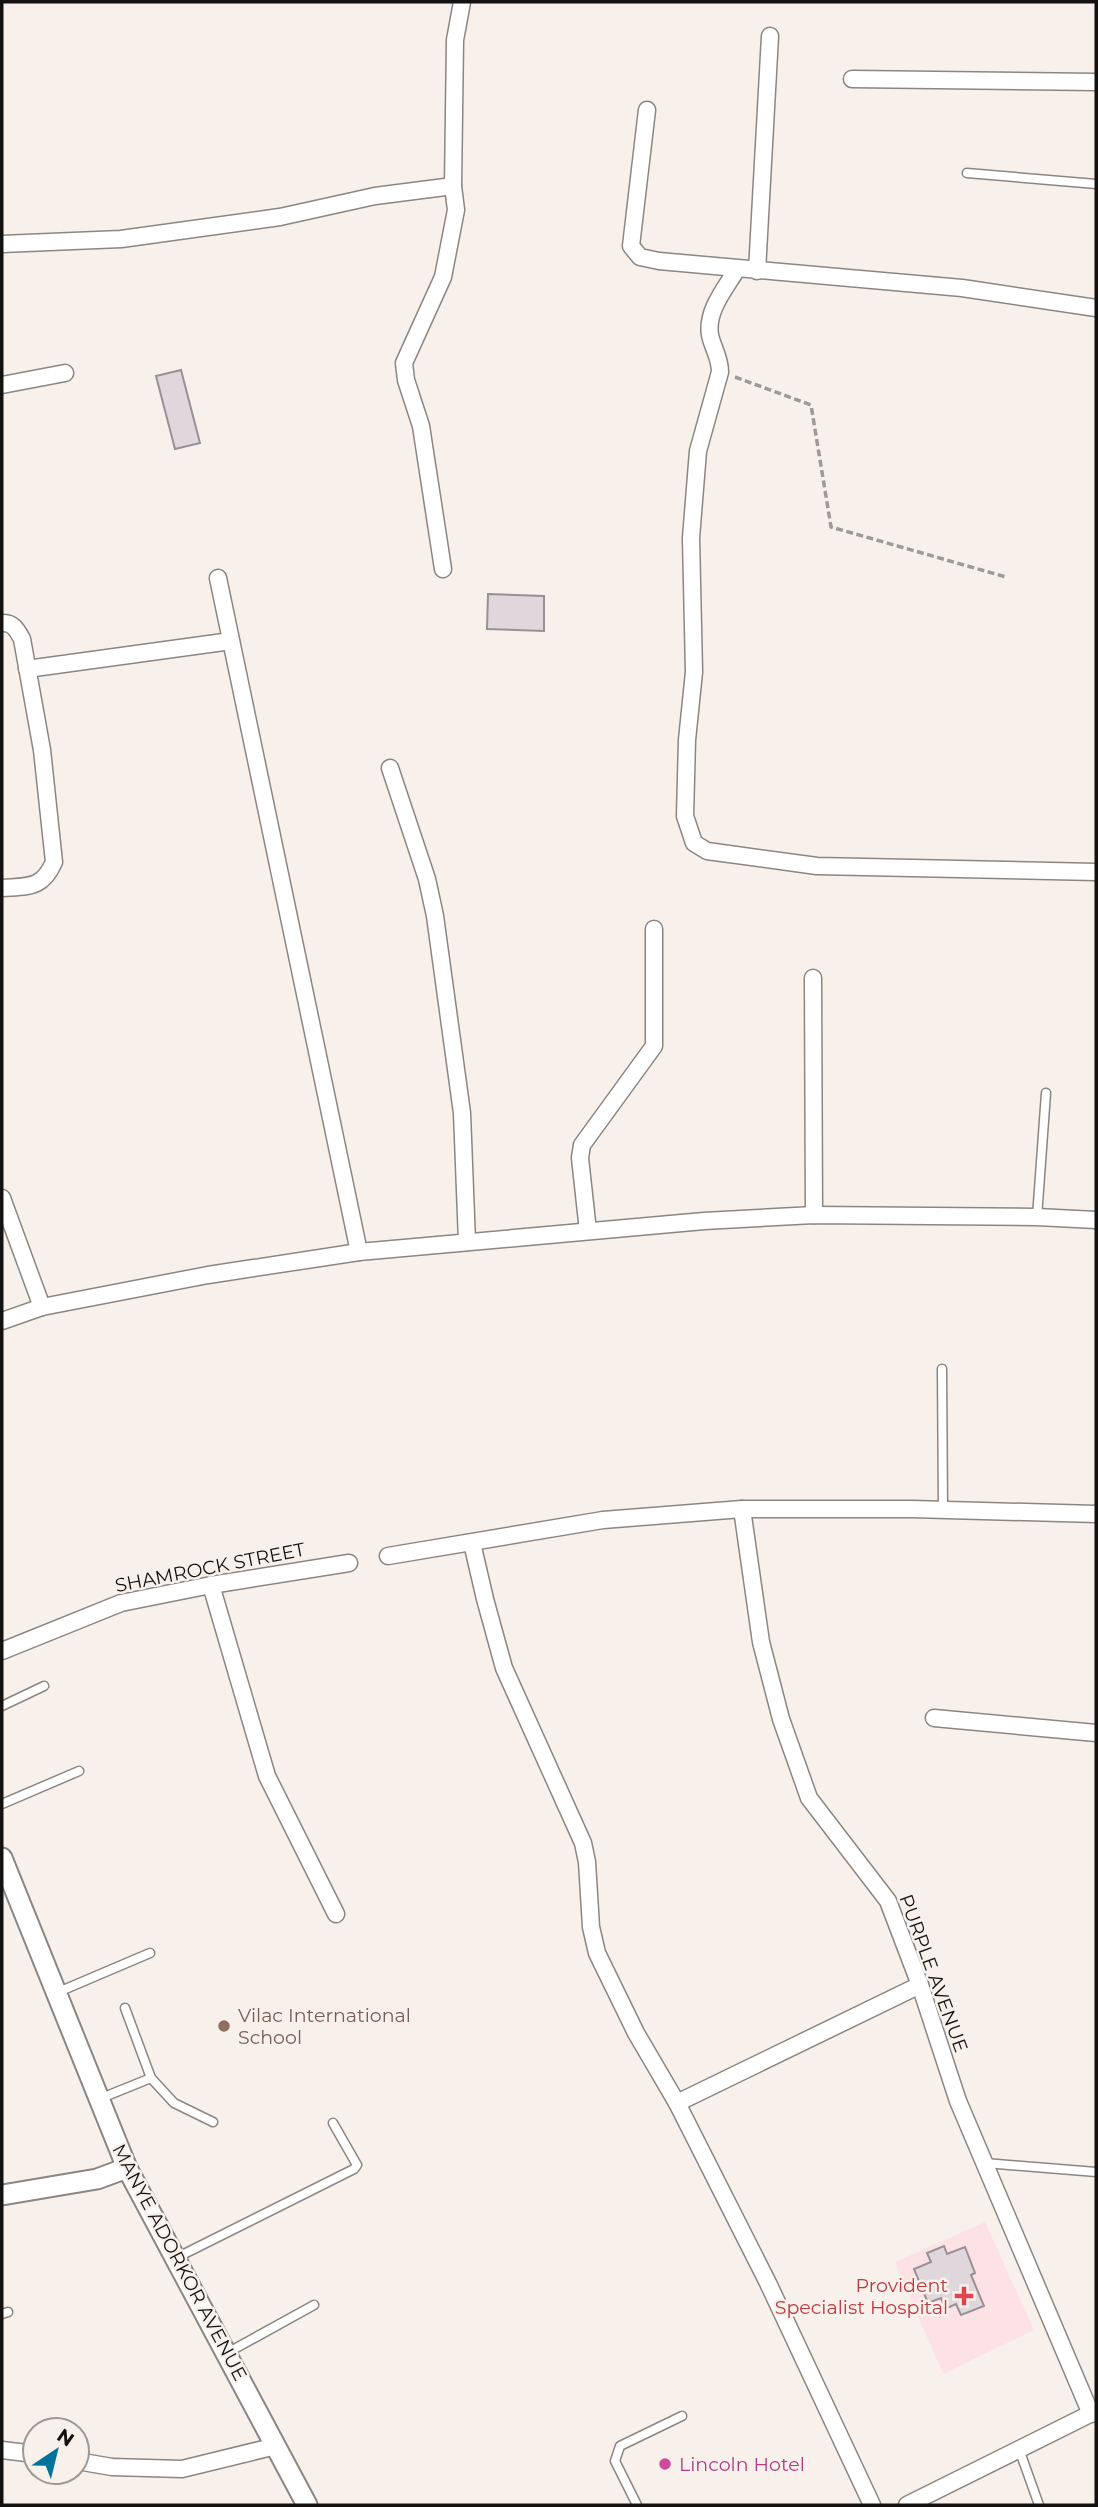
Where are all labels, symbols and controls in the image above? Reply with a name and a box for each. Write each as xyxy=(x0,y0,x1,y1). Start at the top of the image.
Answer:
street label: SHAMROCK STREET xyxy=(113,1538,307,1597)
street label: PURPLE AVENUE xyxy=(894,1891,973,2055)
place label: Vilac International School xyxy=(238,2004,411,2049)
marker: Vilac International School xyxy=(216,2018,232,2034)
street label: MANYE ADORKOR AVENUE xyxy=(107,2140,252,2384)
place label: Provident Specialist Hospital xyxy=(775,2274,948,2319)
marker: Provident Specialist Hospital xyxy=(954,2286,974,2306)
north arrow xyxy=(21,2416,91,2486)
text: N xyxy=(53,2424,78,2451)
place label: Lincoln Hotel xyxy=(679,2453,805,2476)
marker: Lincoln Hotel xyxy=(657,2456,673,2472)

